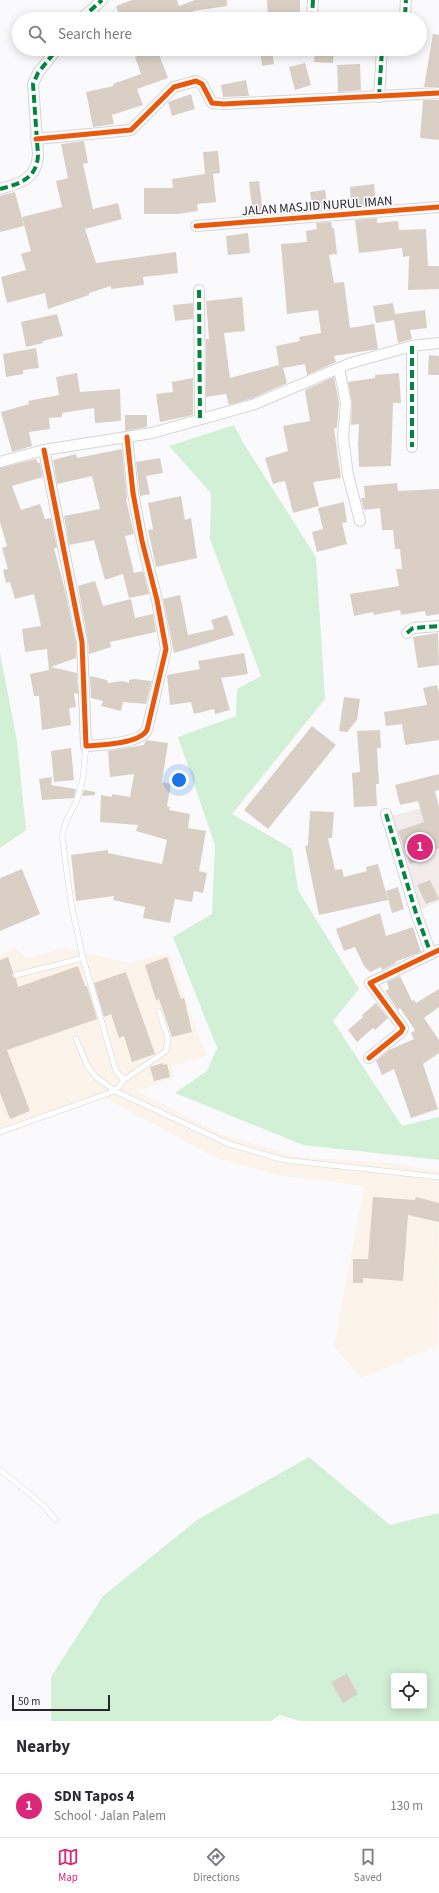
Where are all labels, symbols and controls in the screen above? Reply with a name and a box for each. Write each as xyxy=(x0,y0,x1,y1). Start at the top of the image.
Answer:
search box xyxy=(12,12,427,56)
icon: search xyxy=(26,23,48,45)
text: Search here xyxy=(58,24,132,45)
street label: JALAN MASJID NURUL IMAN xyxy=(241,192,393,220)
your location xyxy=(169,770,189,790)
pin: 1 xyxy=(407,832,433,862)
map controls xyxy=(391,1673,427,1709)
button: locate xyxy=(391,1673,427,1709)
scale bar xyxy=(12,1693,110,1712)
text: 50 m xyxy=(18,1694,40,1709)
text: Nearby xyxy=(16,1735,70,1759)
text: SDN Tapos 4 xyxy=(54,1786,135,1807)
text: 1 xyxy=(26,1797,32,1815)
text: 130 m xyxy=(390,1797,423,1815)
text: School · Jalan Palem xyxy=(54,1807,166,1825)
tab: Map xyxy=(57,1846,79,1885)
tab: Directions xyxy=(193,1846,240,1885)
tab: Saved xyxy=(354,1846,382,1885)

